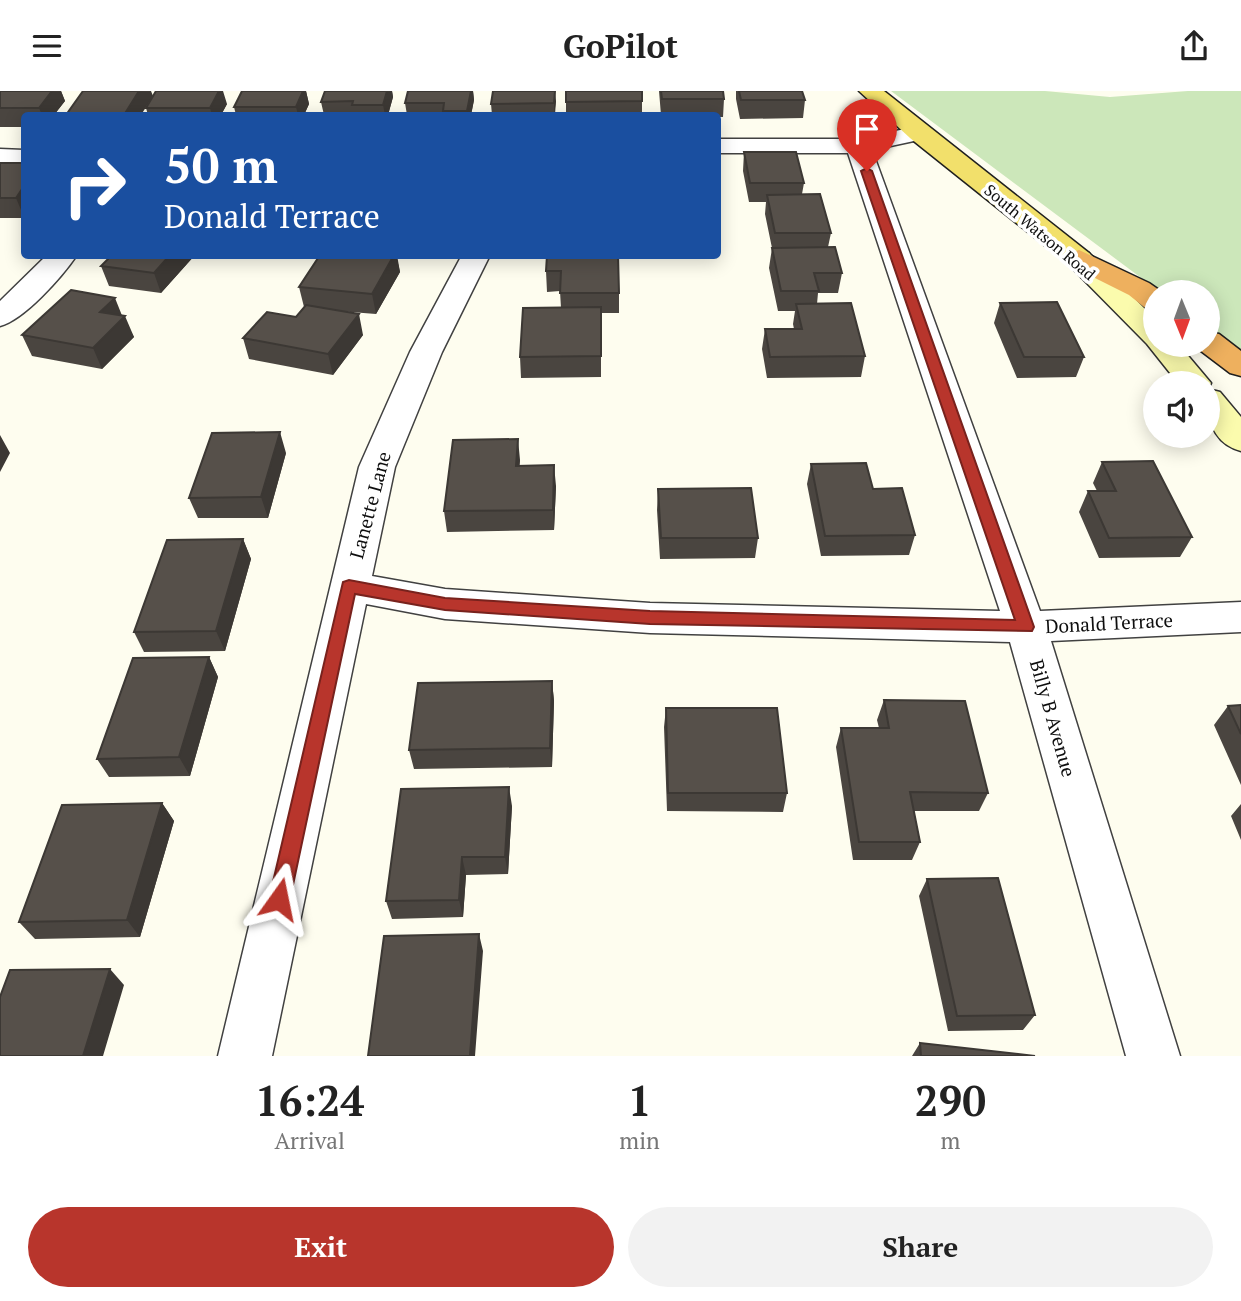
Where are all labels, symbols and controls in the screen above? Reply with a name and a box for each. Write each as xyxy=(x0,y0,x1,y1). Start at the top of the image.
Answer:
text: GoPilot xyxy=(563,25,678,67)
icon: menu xyxy=(28,27,66,65)
icon: share xyxy=(1175,27,1213,65)
pin xyxy=(837,99,897,171)
icon: arrive xyxy=(848,110,886,148)
text: 50 m xyxy=(164,132,278,197)
icon: right xyxy=(49,140,140,231)
street label: South Watson Road xyxy=(980,179,1100,285)
text: Donald Terrace xyxy=(164,195,380,237)
north arrow xyxy=(1143,280,1220,357)
map controls xyxy=(1143,280,1220,448)
button: sound xyxy=(1143,371,1220,448)
street label: Lanette Lane xyxy=(343,449,396,561)
street label: Donald Terrace xyxy=(1044,607,1174,638)
street label: Billy B Avenue xyxy=(1025,656,1082,780)
position arrow xyxy=(242,862,316,936)
text: 16:24 xyxy=(255,1072,364,1128)
text: 1 xyxy=(628,1072,651,1128)
text: 290 xyxy=(915,1072,986,1128)
text: Arrival xyxy=(274,1125,345,1156)
text: min xyxy=(619,1125,660,1156)
text: m xyxy=(940,1125,960,1156)
button: Exit xyxy=(28,1207,614,1287)
button: Share xyxy=(628,1207,1213,1287)

